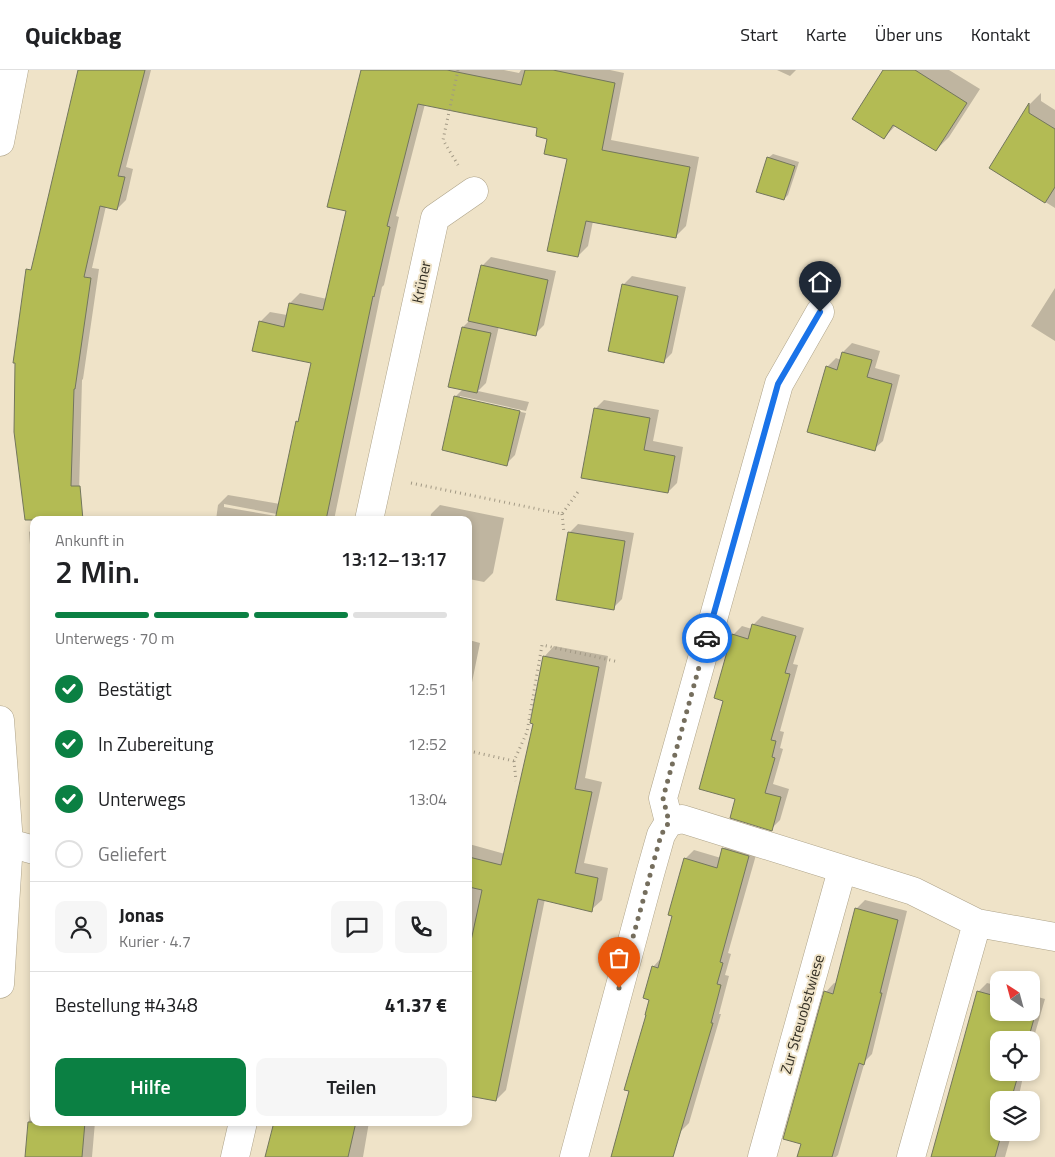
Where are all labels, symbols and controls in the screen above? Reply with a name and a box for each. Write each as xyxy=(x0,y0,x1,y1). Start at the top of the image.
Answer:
text: Quickbag xyxy=(25,17,121,53)
text: Start xyxy=(740,21,778,48)
text: Karte xyxy=(806,21,847,48)
text: Über uns xyxy=(875,21,943,48)
text: Kontakt xyxy=(971,21,1030,48)
street label: Krüner xyxy=(405,259,437,305)
pin xyxy=(799,261,841,312)
icon: home xyxy=(806,268,834,296)
text: Ankunft in xyxy=(55,528,124,552)
text: 13:12–13:17 xyxy=(341,544,447,573)
text: 2 Min. xyxy=(55,547,140,595)
courier xyxy=(682,613,732,663)
icon: car xyxy=(693,624,721,652)
text: Unterwegs · 70 m xyxy=(55,626,174,650)
text: Bestätigt xyxy=(98,674,172,703)
icon: check xyxy=(55,675,83,703)
text: 12:51 xyxy=(408,677,447,701)
text: In Zubereitung xyxy=(98,729,214,758)
icon: check xyxy=(55,730,83,758)
text: 12:52 xyxy=(408,732,447,756)
text: Unterwegs xyxy=(98,784,186,813)
icon: check xyxy=(55,785,83,813)
text: 13:04 xyxy=(408,787,447,811)
text: Geliefert xyxy=(98,839,166,868)
text: Jonas xyxy=(119,900,164,929)
button: person xyxy=(55,901,107,953)
button: chat xyxy=(331,901,383,953)
button: phone xyxy=(395,901,447,953)
text: Kurier · 4.7 xyxy=(119,929,191,953)
pin xyxy=(598,937,640,988)
icon: bag xyxy=(605,944,633,972)
street label: Zur Streuobstwiese xyxy=(774,952,830,1076)
north arrow xyxy=(990,971,1040,1021)
map controls xyxy=(990,971,1040,1141)
text: Bestellung #4348 xyxy=(55,990,198,1019)
text: 41.37 € xyxy=(385,990,447,1019)
button: locate xyxy=(990,1031,1040,1081)
button: Hilfe xyxy=(55,1058,246,1116)
button: Teilen xyxy=(256,1058,447,1116)
button: layers xyxy=(990,1091,1040,1141)

